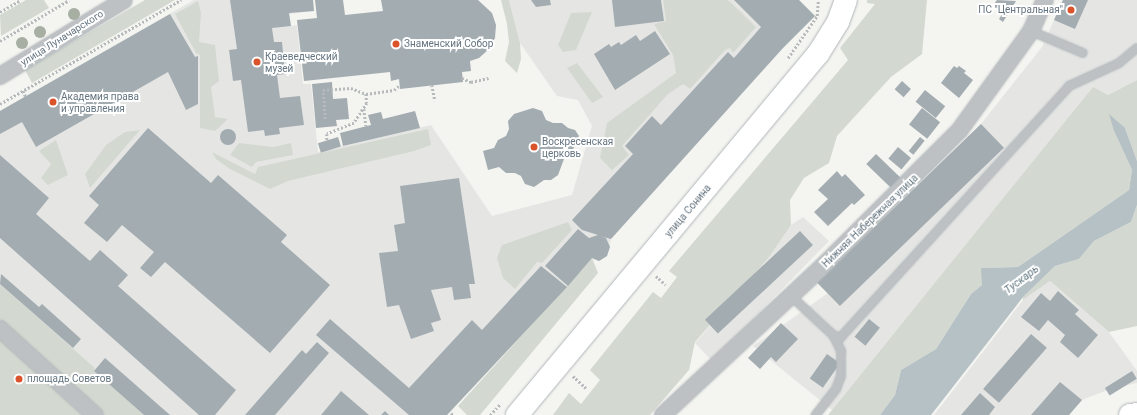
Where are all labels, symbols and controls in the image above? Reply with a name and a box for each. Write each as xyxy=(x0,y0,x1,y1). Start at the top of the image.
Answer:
place label: ПС "Центральная" xyxy=(978,4,1063,16)
marker: ПС "Центральная" xyxy=(1066,5,1076,15)
street label: улица Луначарского xyxy=(18,8,106,68)
place label: Знаменский Собор xyxy=(404,38,493,50)
marker: Знаменский Собор xyxy=(391,39,401,49)
place label: Краеведческий музей xyxy=(265,50,338,74)
marker: Краеведческий музей xyxy=(252,57,262,67)
place label: Академия права и управления xyxy=(61,90,139,114)
marker: Академия права и управления xyxy=(48,97,58,107)
place label: Воскресенская церковь xyxy=(542,135,613,158)
marker: Воскресенская церковь xyxy=(529,142,539,152)
street label: Нижняя Набережная улица xyxy=(820,172,920,270)
street label: улица Сонина xyxy=(663,182,713,240)
water label: Тускарь xyxy=(1002,263,1042,297)
place label: площадь Советов xyxy=(27,373,111,385)
marker: площадь Советов xyxy=(14,374,24,384)

